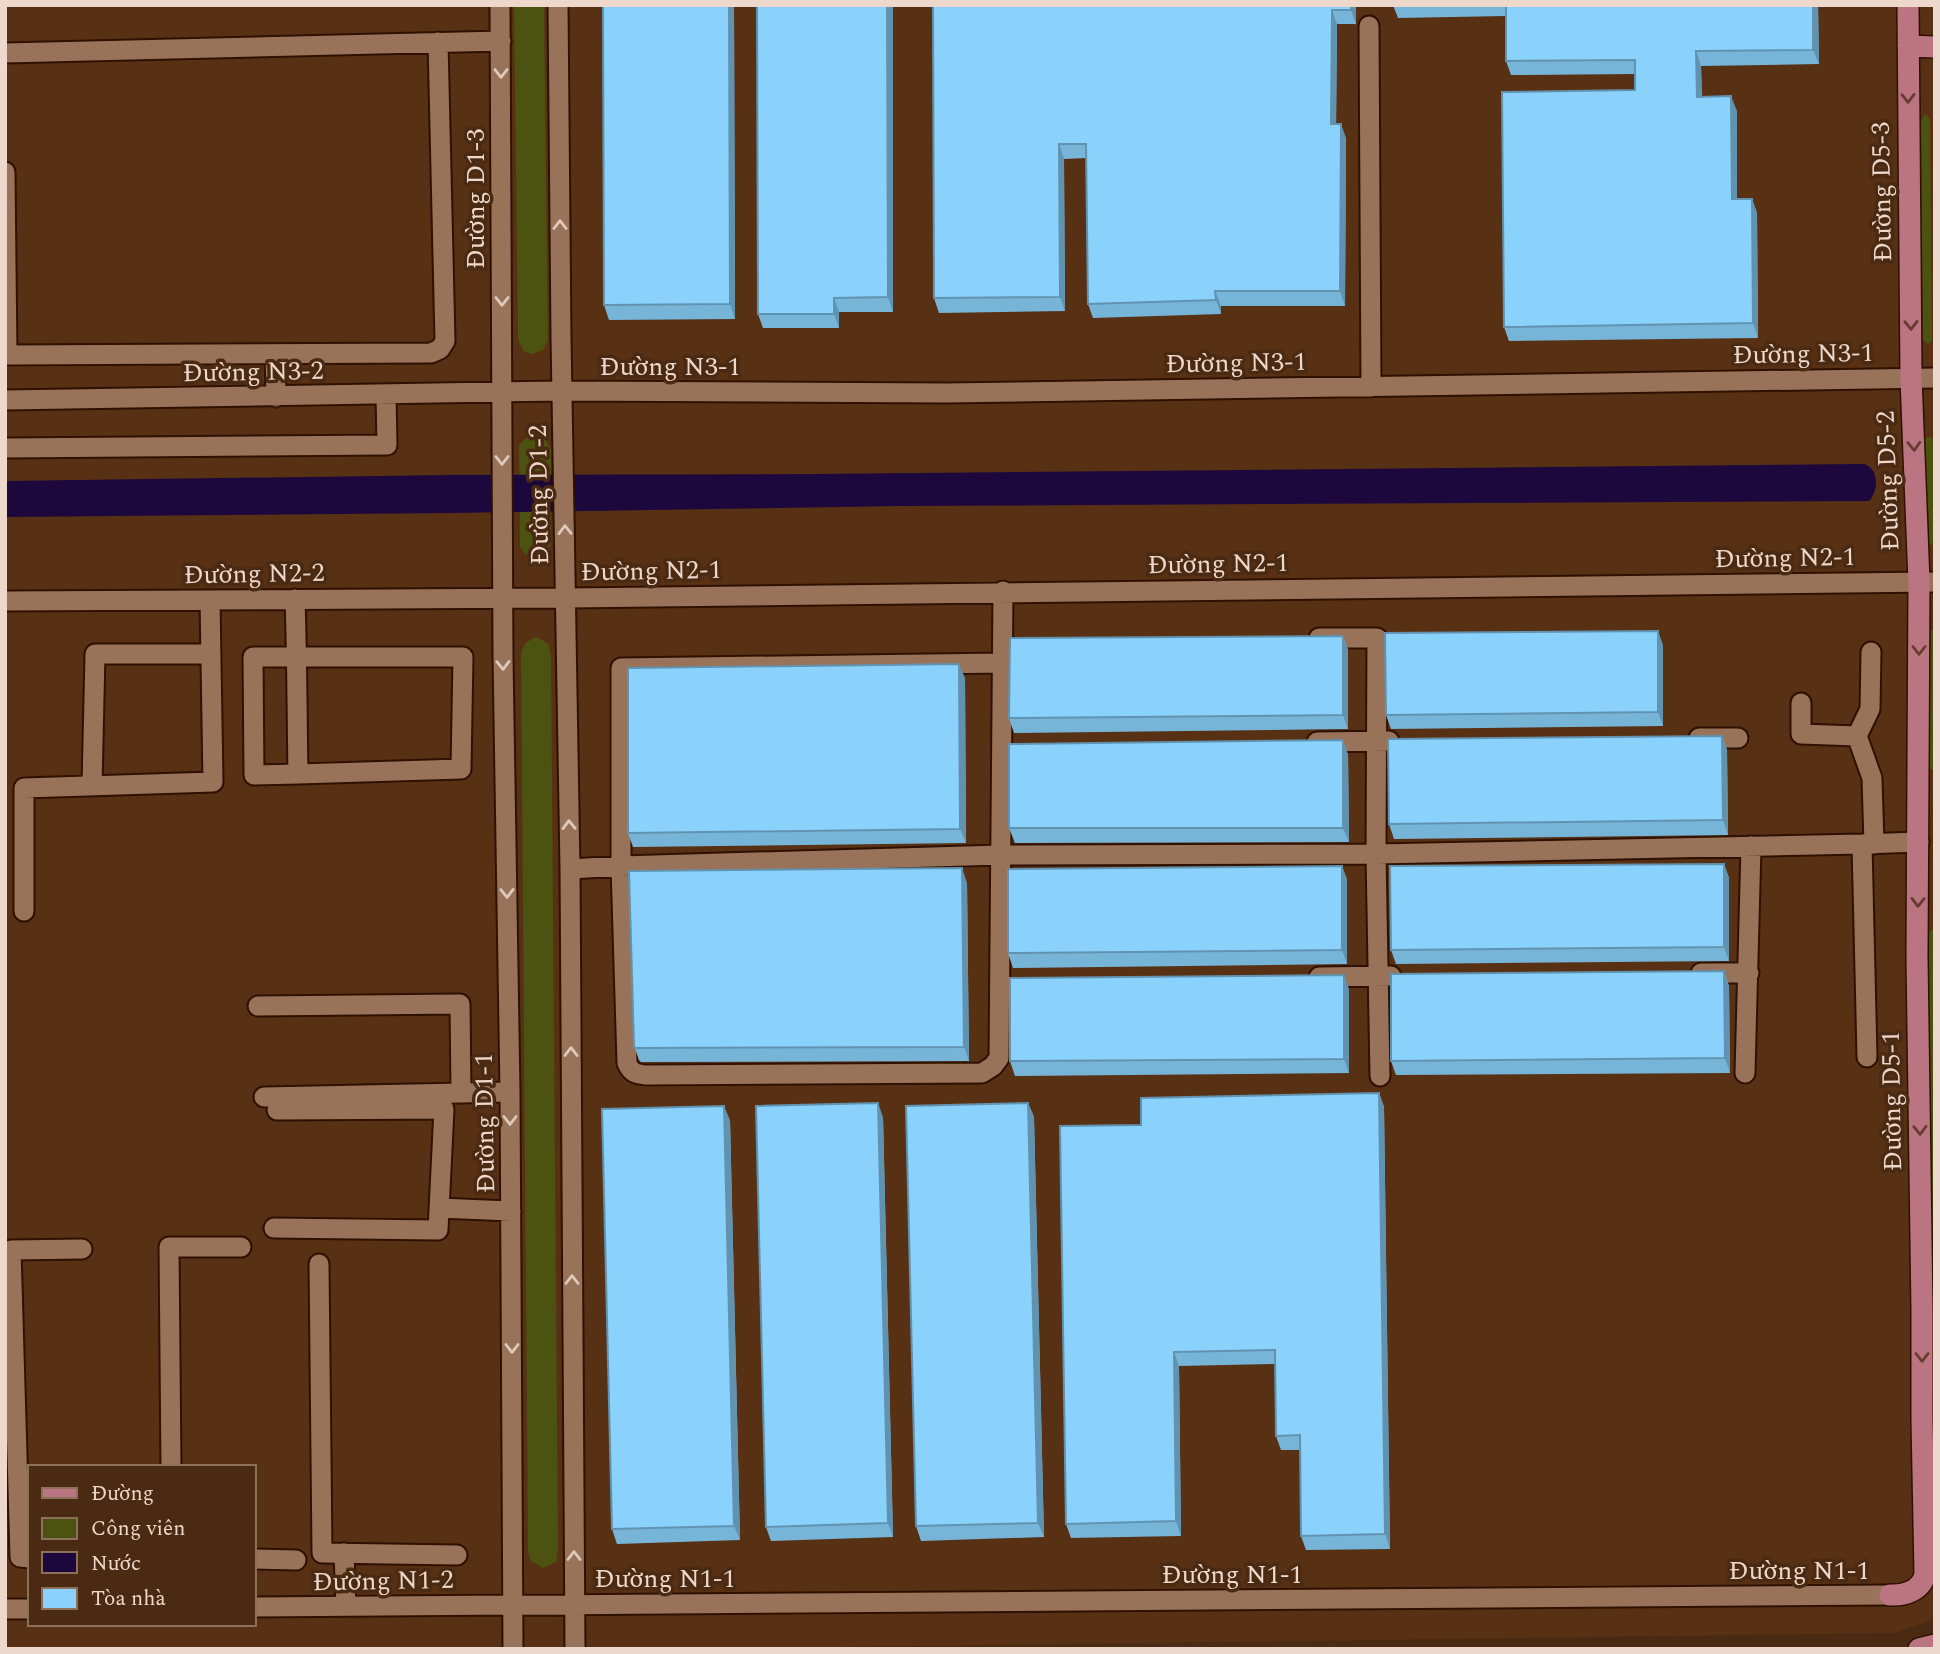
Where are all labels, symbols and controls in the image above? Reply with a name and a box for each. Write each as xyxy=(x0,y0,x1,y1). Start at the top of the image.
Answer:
one-way arrow xyxy=(493,69,509,79)
one-way arrow xyxy=(1900,93,1916,104)
street label: Đường D5-3 xyxy=(1861,121,1903,263)
street label: Đường D1-3 xyxy=(456,129,496,269)
one-way arrow xyxy=(552,219,568,230)
one-way arrow xyxy=(494,296,510,307)
one-way arrow xyxy=(1903,321,1919,331)
street label: Đường N3-1 xyxy=(1732,333,1874,375)
street label: Đường N3-1 xyxy=(1165,342,1307,384)
street label: Đường N3-1 xyxy=(600,347,741,387)
street label: Đường N3-2 xyxy=(182,351,324,393)
street label: Đường D5-2 xyxy=(1866,410,1910,552)
street label: Đường D1-2 xyxy=(518,424,560,566)
one-way arrow xyxy=(1906,441,1921,452)
one-way arrow xyxy=(494,456,510,466)
one-way arrow xyxy=(558,524,573,535)
street label: Đường N2-1 xyxy=(1714,537,1856,579)
street label: Đường N2-1 xyxy=(1147,543,1289,585)
street label: Đường N2-1 xyxy=(580,550,722,592)
street label: Đường N2-2 xyxy=(183,553,325,595)
one-way arrow xyxy=(1911,645,1927,656)
one-way arrow xyxy=(495,661,511,671)
one-way arrow xyxy=(562,819,577,830)
one-way arrow xyxy=(499,888,515,899)
one-way arrow xyxy=(1910,897,1926,908)
street label: Đường D5-1 xyxy=(1871,1030,1913,1172)
one-way arrow xyxy=(563,1046,579,1057)
street label: Đường D1-1 xyxy=(464,1052,506,1194)
one-way arrow xyxy=(502,1116,518,1126)
one-way arrow xyxy=(1912,1125,1928,1135)
one-way arrow xyxy=(565,1274,580,1285)
one-way arrow xyxy=(504,1343,519,1354)
one-way arrow xyxy=(1914,1352,1930,1363)
legend xyxy=(28,1465,256,1626)
text: Đường xyxy=(91,1478,154,1510)
text: Công viên xyxy=(91,1513,185,1545)
text: Nước xyxy=(91,1548,141,1580)
one-way arrow xyxy=(566,1550,582,1561)
street label: Đường N1-1 xyxy=(1729,1551,1870,1591)
street label: Đường N1-1 xyxy=(1162,1555,1303,1595)
street label: Đường N1-1 xyxy=(595,1559,736,1599)
street label: Đường N1-2 xyxy=(312,1560,454,1602)
text: Tòa nhà xyxy=(91,1583,166,1615)

